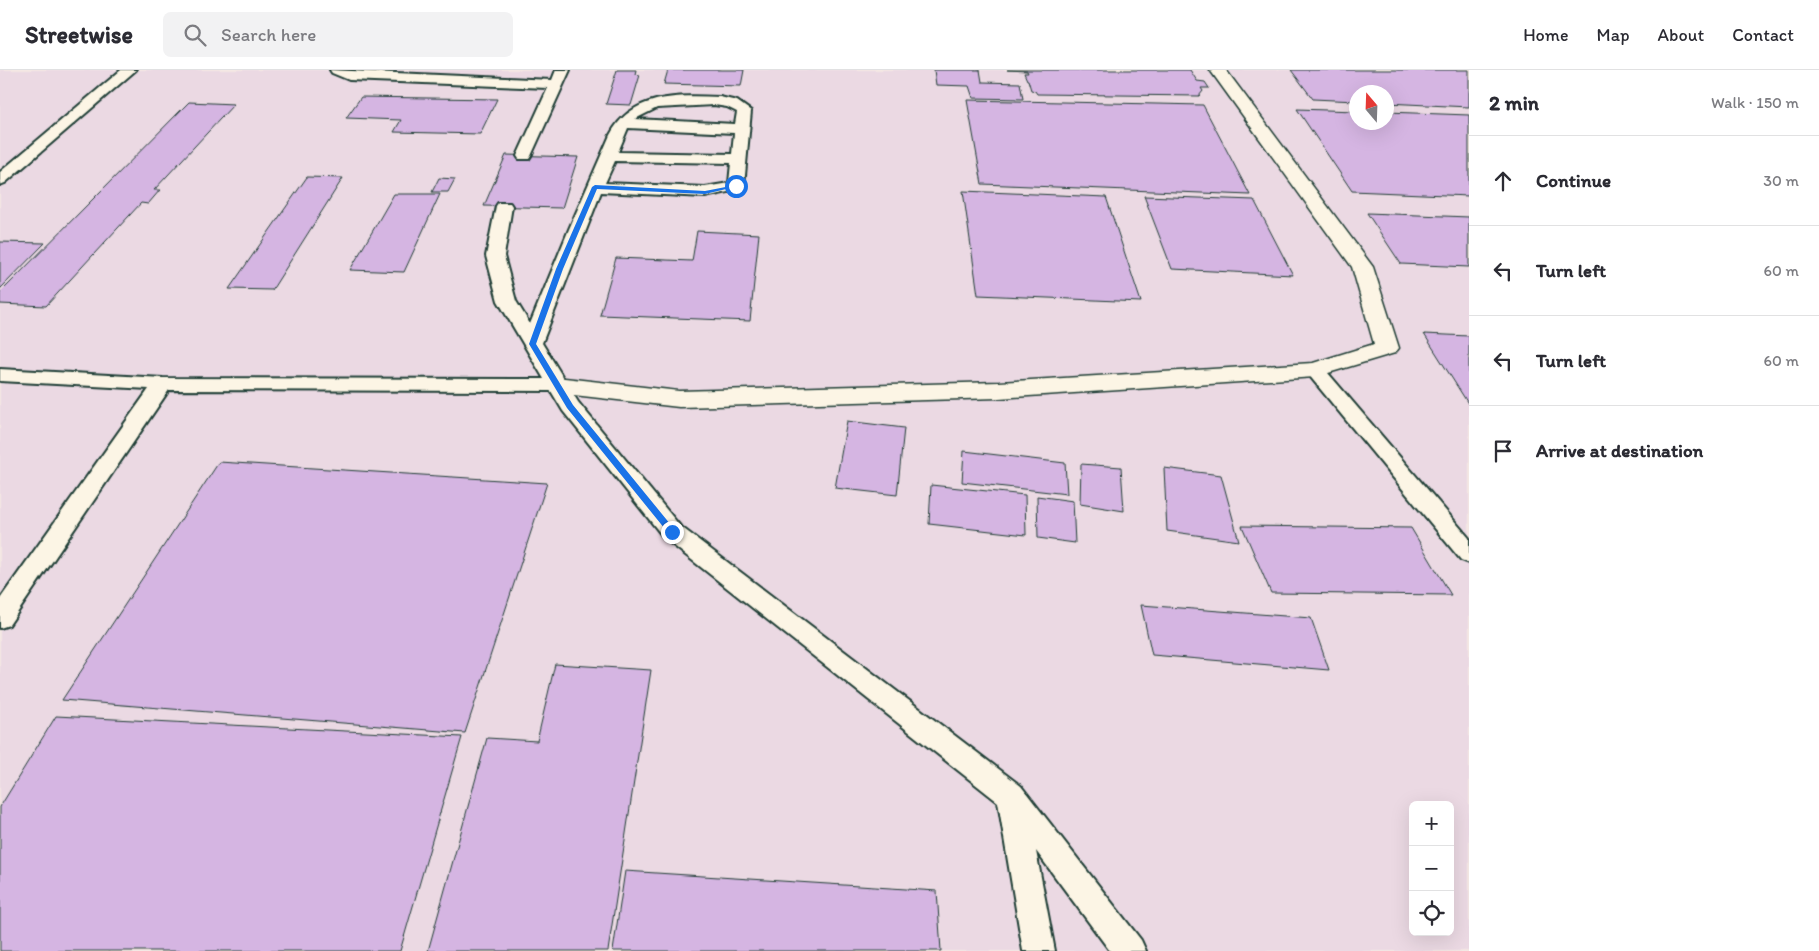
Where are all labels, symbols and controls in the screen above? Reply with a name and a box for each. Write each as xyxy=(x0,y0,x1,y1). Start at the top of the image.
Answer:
search box xyxy=(163,12,513,57)
text: Streetwise xyxy=(25,20,133,49)
icon: search xyxy=(181,21,209,49)
text: Search here xyxy=(221,23,316,46)
text: Home xyxy=(1523,24,1569,46)
text: Map xyxy=(1597,24,1630,46)
text: About xyxy=(1658,24,1704,46)
text: Contact xyxy=(1732,24,1794,46)
north arrow xyxy=(1349,85,1394,130)
text: 2 min xyxy=(1489,90,1539,115)
text: Walk · 150 m xyxy=(1711,93,1799,112)
icon: ahead xyxy=(1489,167,1517,195)
text: Continue xyxy=(1536,169,1611,192)
text: 30 m xyxy=(1763,171,1799,190)
route start xyxy=(725,175,748,198)
icon: left xyxy=(1489,257,1517,285)
text: Turn left xyxy=(1536,259,1606,282)
text: 60 m xyxy=(1764,261,1799,280)
icon: left xyxy=(1489,347,1517,375)
text: Turn left xyxy=(1536,349,1606,372)
text: 60 m xyxy=(1764,351,1799,370)
icon: arrive xyxy=(1489,437,1517,465)
text: Arrive at destination xyxy=(1536,439,1703,462)
route end xyxy=(661,521,684,544)
map controls xyxy=(1409,801,1454,936)
button: + xyxy=(1409,801,1454,846)
button: − xyxy=(1409,846,1454,891)
button: locate xyxy=(1409,891,1454,936)

